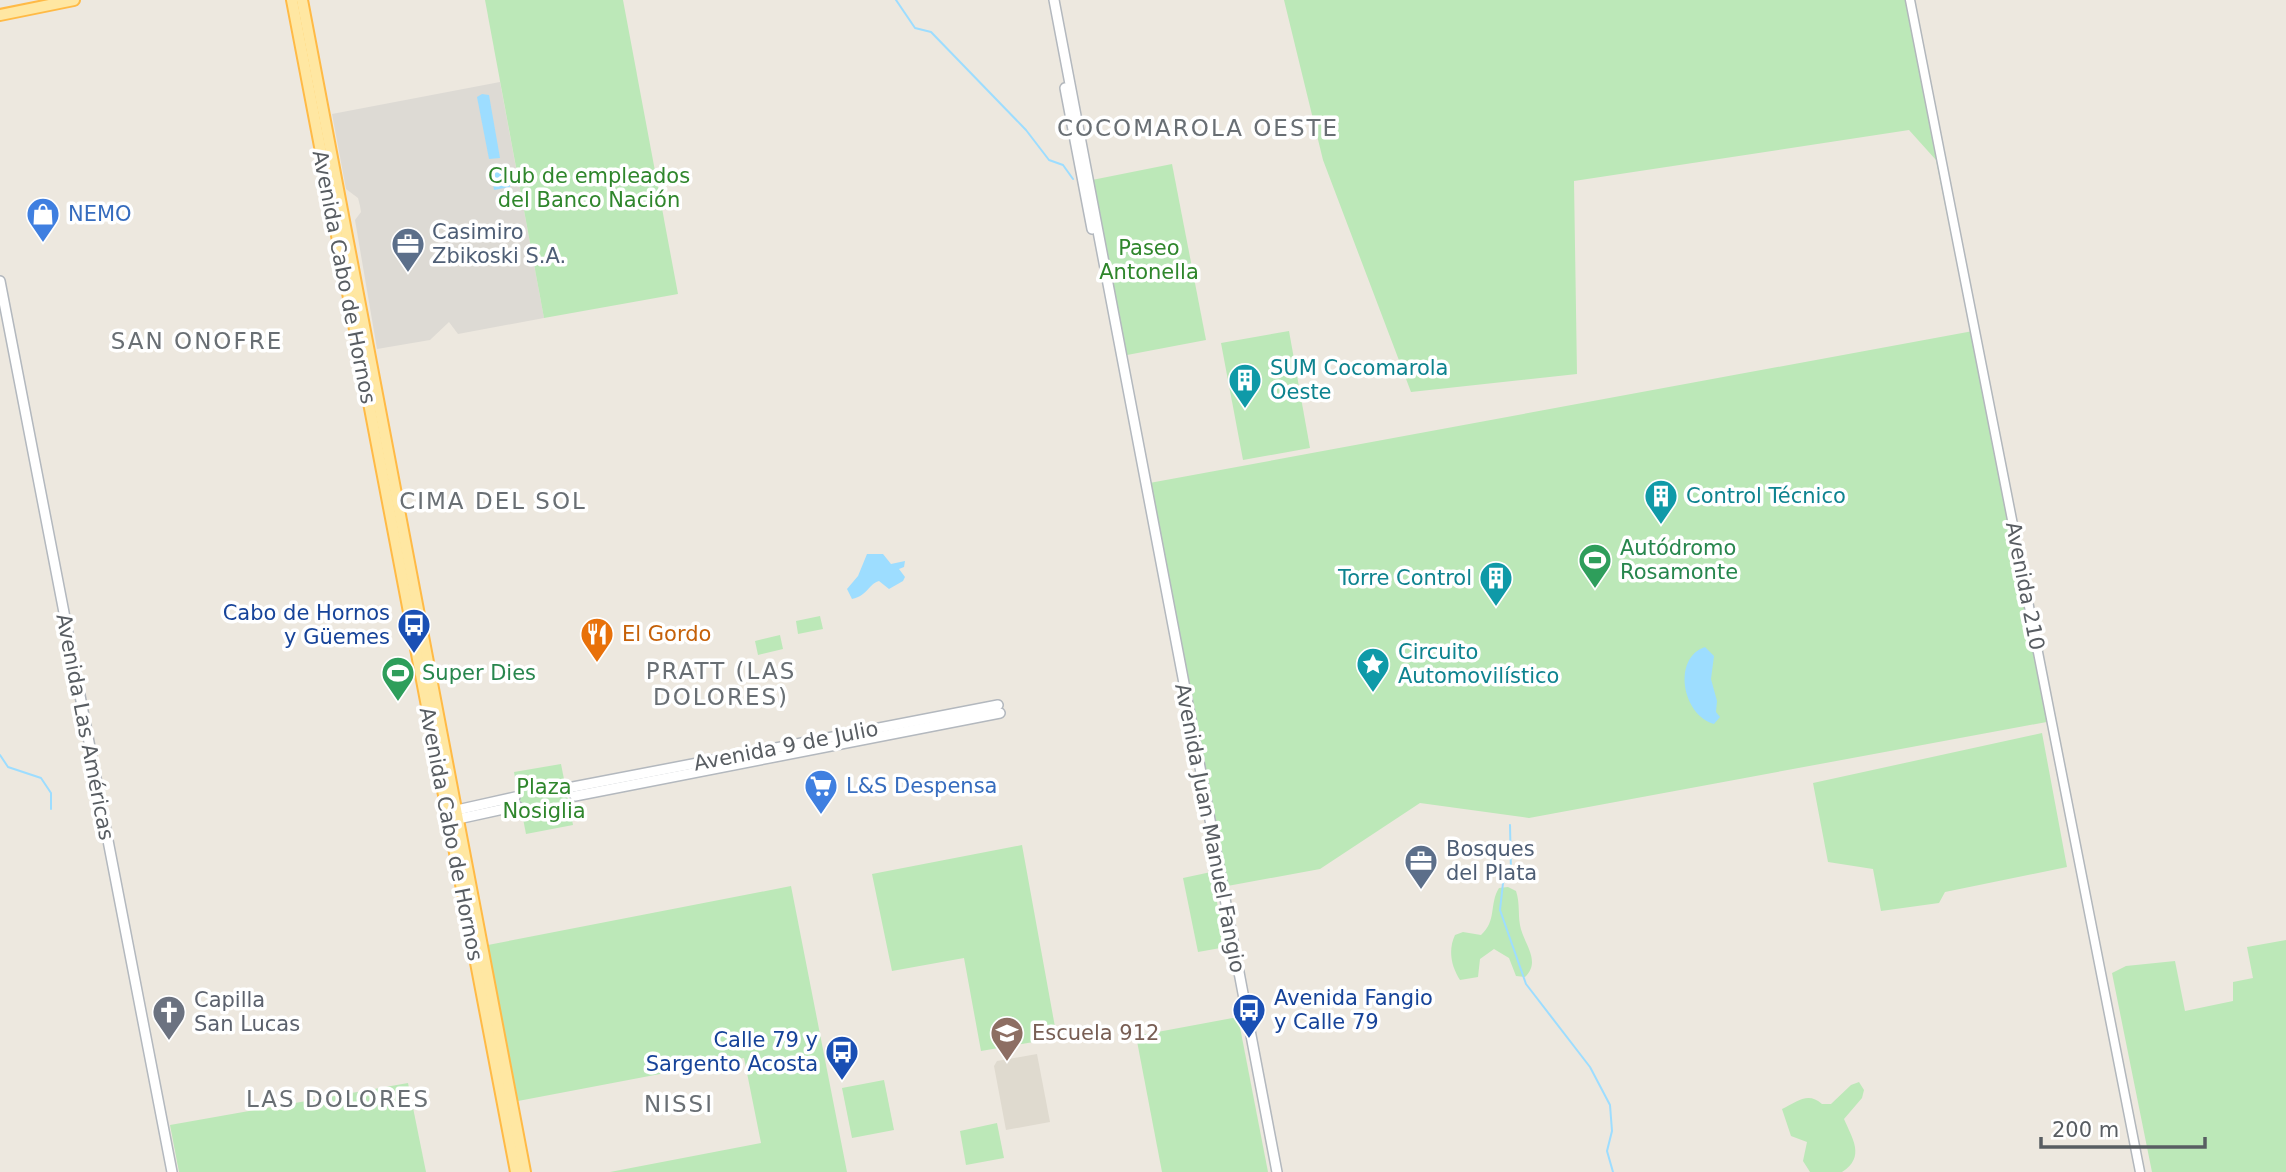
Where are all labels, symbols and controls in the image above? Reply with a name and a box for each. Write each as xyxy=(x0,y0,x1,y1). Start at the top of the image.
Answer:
district label: COCOMAROLA OESTE xyxy=(1057,115,1339,141)
street label: Avenida Cabo de Hornos xyxy=(308,148,380,406)
park label: Club de empleados del Banco Nación xyxy=(488,164,690,212)
shop icon: NEMO xyxy=(24,195,62,244)
place label: NEMO xyxy=(68,202,132,226)
place label: Casimiro Zbikoski S.A. xyxy=(432,220,566,268)
office icon: Casimiro Zbikoski S.A. xyxy=(389,225,427,274)
park label: Paseo Antonella xyxy=(1099,236,1199,284)
district label: SAN ONOFRE xyxy=(111,328,283,354)
place label: SUM Cocomarola Oeste xyxy=(1270,356,1448,404)
building icon: SUM Cocomarola Oeste xyxy=(1226,361,1264,410)
building icon: Control Técnico xyxy=(1642,477,1680,526)
place label: Control Técnico xyxy=(1686,484,1846,508)
district label: CIMA DEL SOL xyxy=(399,488,587,514)
street label: Avenida 210 xyxy=(2001,520,2049,652)
place label: Autódromo Rosamonte xyxy=(1620,536,1738,584)
sports icon: Autódromo Rosamonte xyxy=(1576,541,1614,590)
building icon: Torre Control xyxy=(1477,559,1515,608)
place label: Torre Control xyxy=(1337,566,1472,590)
place label: Cabo de Hornos y Güemes xyxy=(223,601,390,649)
bus stop icon: Cabo de Hornos y Güemes xyxy=(395,606,433,655)
street label: Avenida Las Américas xyxy=(51,612,119,842)
restaurant icon: El Gordo xyxy=(578,615,616,664)
place label: El Gordo xyxy=(622,622,711,646)
place label: Circuito Automovilístico xyxy=(1398,640,1559,688)
place icon: Circuito Automovilístico xyxy=(1354,645,1392,694)
sports icon: Super Dies xyxy=(379,654,417,703)
district label: PRATT (LAS DOLORES) xyxy=(646,658,796,710)
place label: Super Dies xyxy=(422,661,536,685)
street label: Avenida Juan Manuel Fangio xyxy=(1170,681,1250,975)
street label: Avenida Cabo de Hornos xyxy=(415,705,487,963)
street label: Avenida 9 de Julio xyxy=(692,716,880,776)
supermarket icon: L&S Despensa xyxy=(802,767,840,816)
place label: L&S Despensa xyxy=(846,774,997,798)
park label: Plaza Nosiglia xyxy=(502,775,586,823)
place label: Bosques del Plata xyxy=(1446,837,1537,885)
office icon: Bosques del Plata xyxy=(1402,842,1440,891)
place label: Avenida Fangio y Calle 79 xyxy=(1274,986,1433,1034)
place label: Capilla San Lucas xyxy=(194,988,300,1036)
bus stop icon: Avenida Fangio y Calle 79 xyxy=(1230,991,1268,1040)
church icon: Capilla San Lucas xyxy=(150,993,188,1042)
school or university icon: Escuela 912 xyxy=(988,1014,1026,1063)
place label: Escuela 912 xyxy=(1032,1021,1159,1045)
place label: Calle 79 y Sargento Acosta xyxy=(646,1028,818,1076)
bus stop icon: Calle 79 y Sargento Acosta xyxy=(823,1033,861,1082)
district label: LAS DOLORES xyxy=(246,1086,430,1112)
district label: NISSI xyxy=(644,1091,714,1117)
scale bar xyxy=(2041,1106,2206,1150)
text: 200 m xyxy=(2052,1118,2119,1142)

